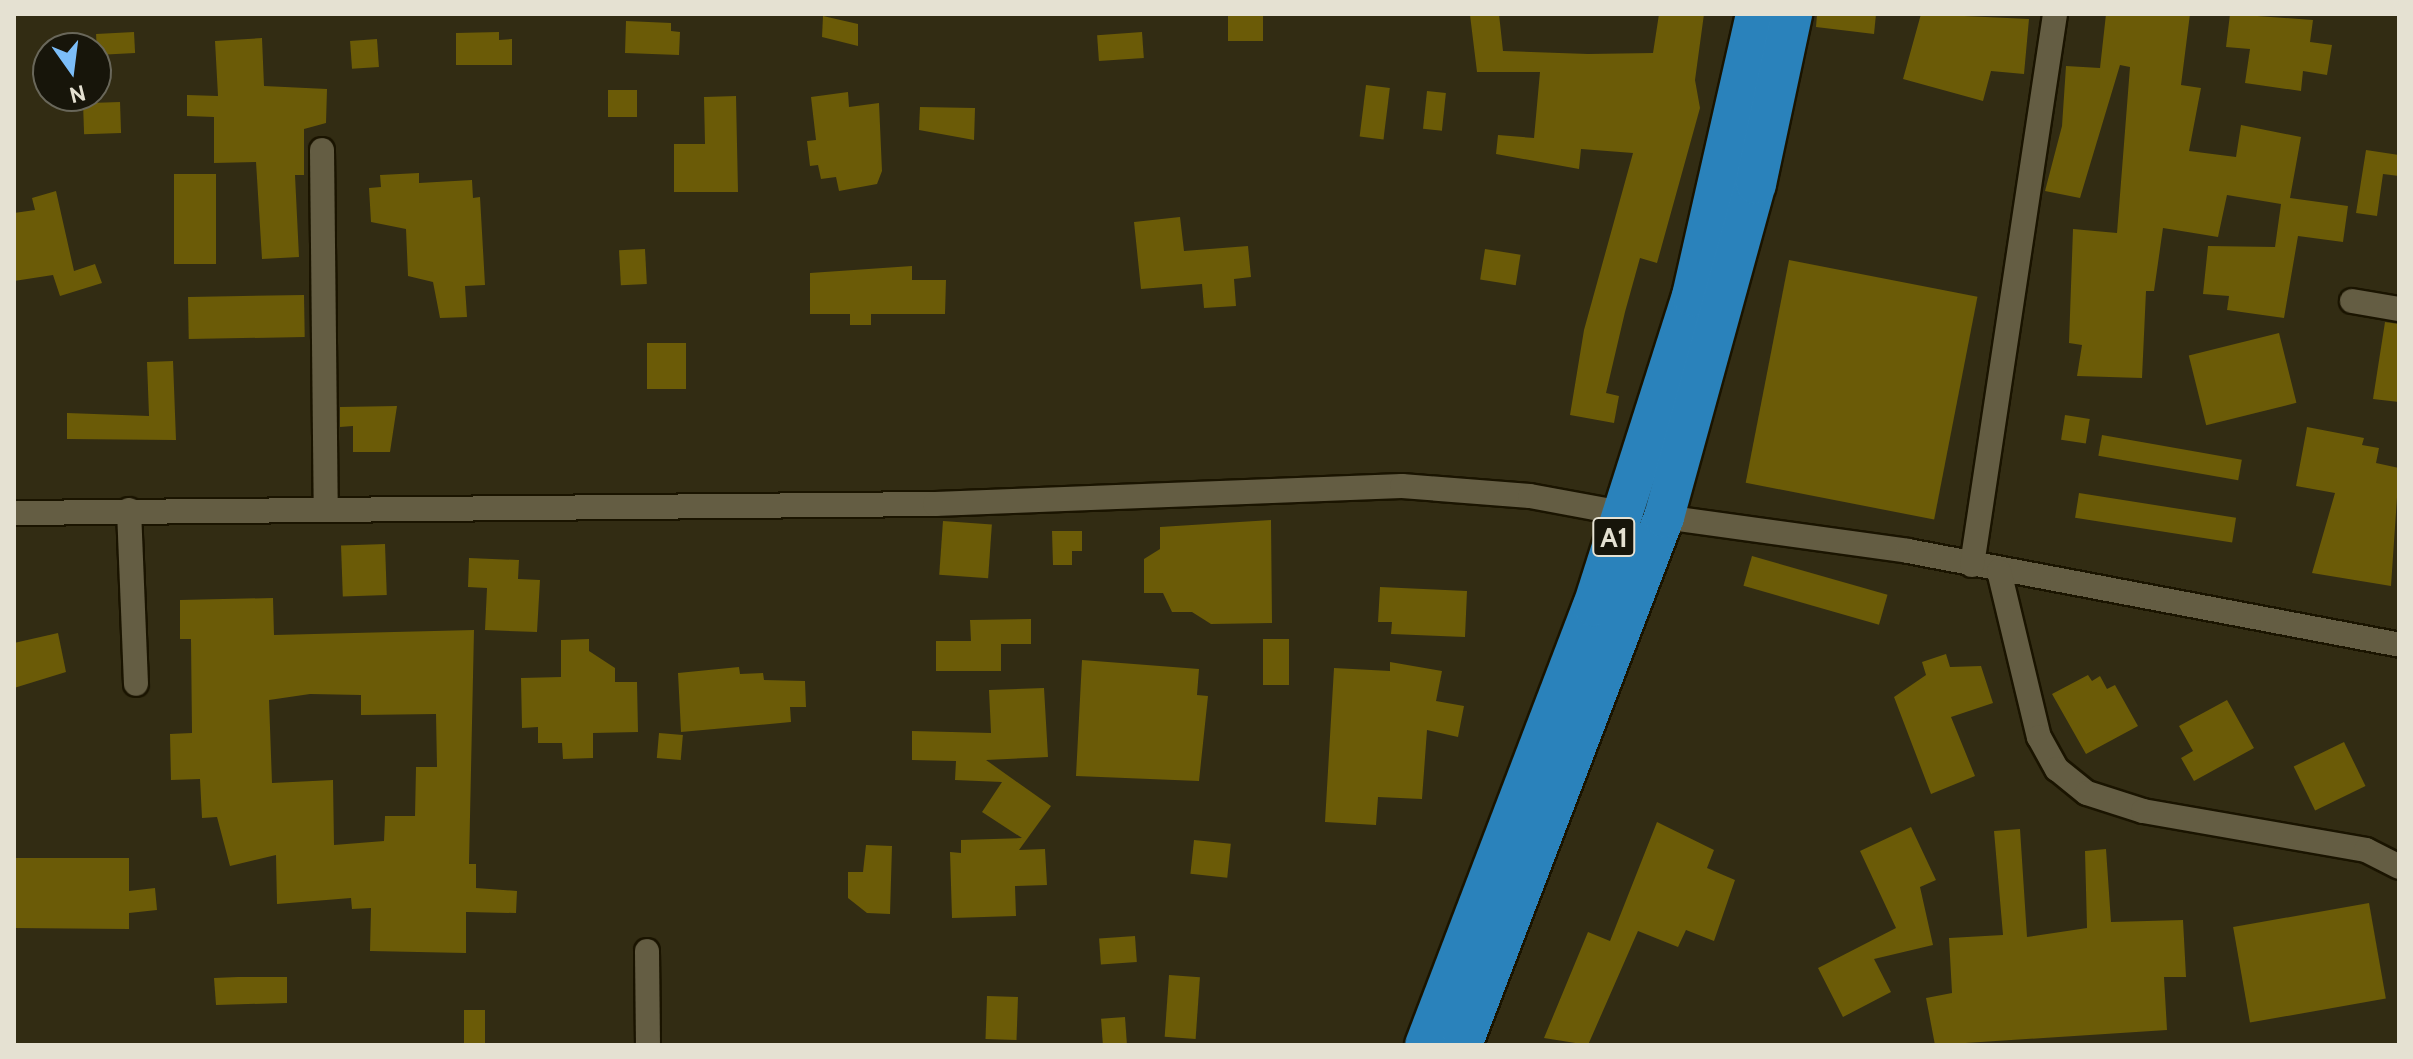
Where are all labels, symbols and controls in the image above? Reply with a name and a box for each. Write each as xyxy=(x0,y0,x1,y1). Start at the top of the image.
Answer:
north arrow xyxy=(32,32,112,112)
text: N xyxy=(67,79,88,109)
road number: A1 xyxy=(1592,513,1636,561)

